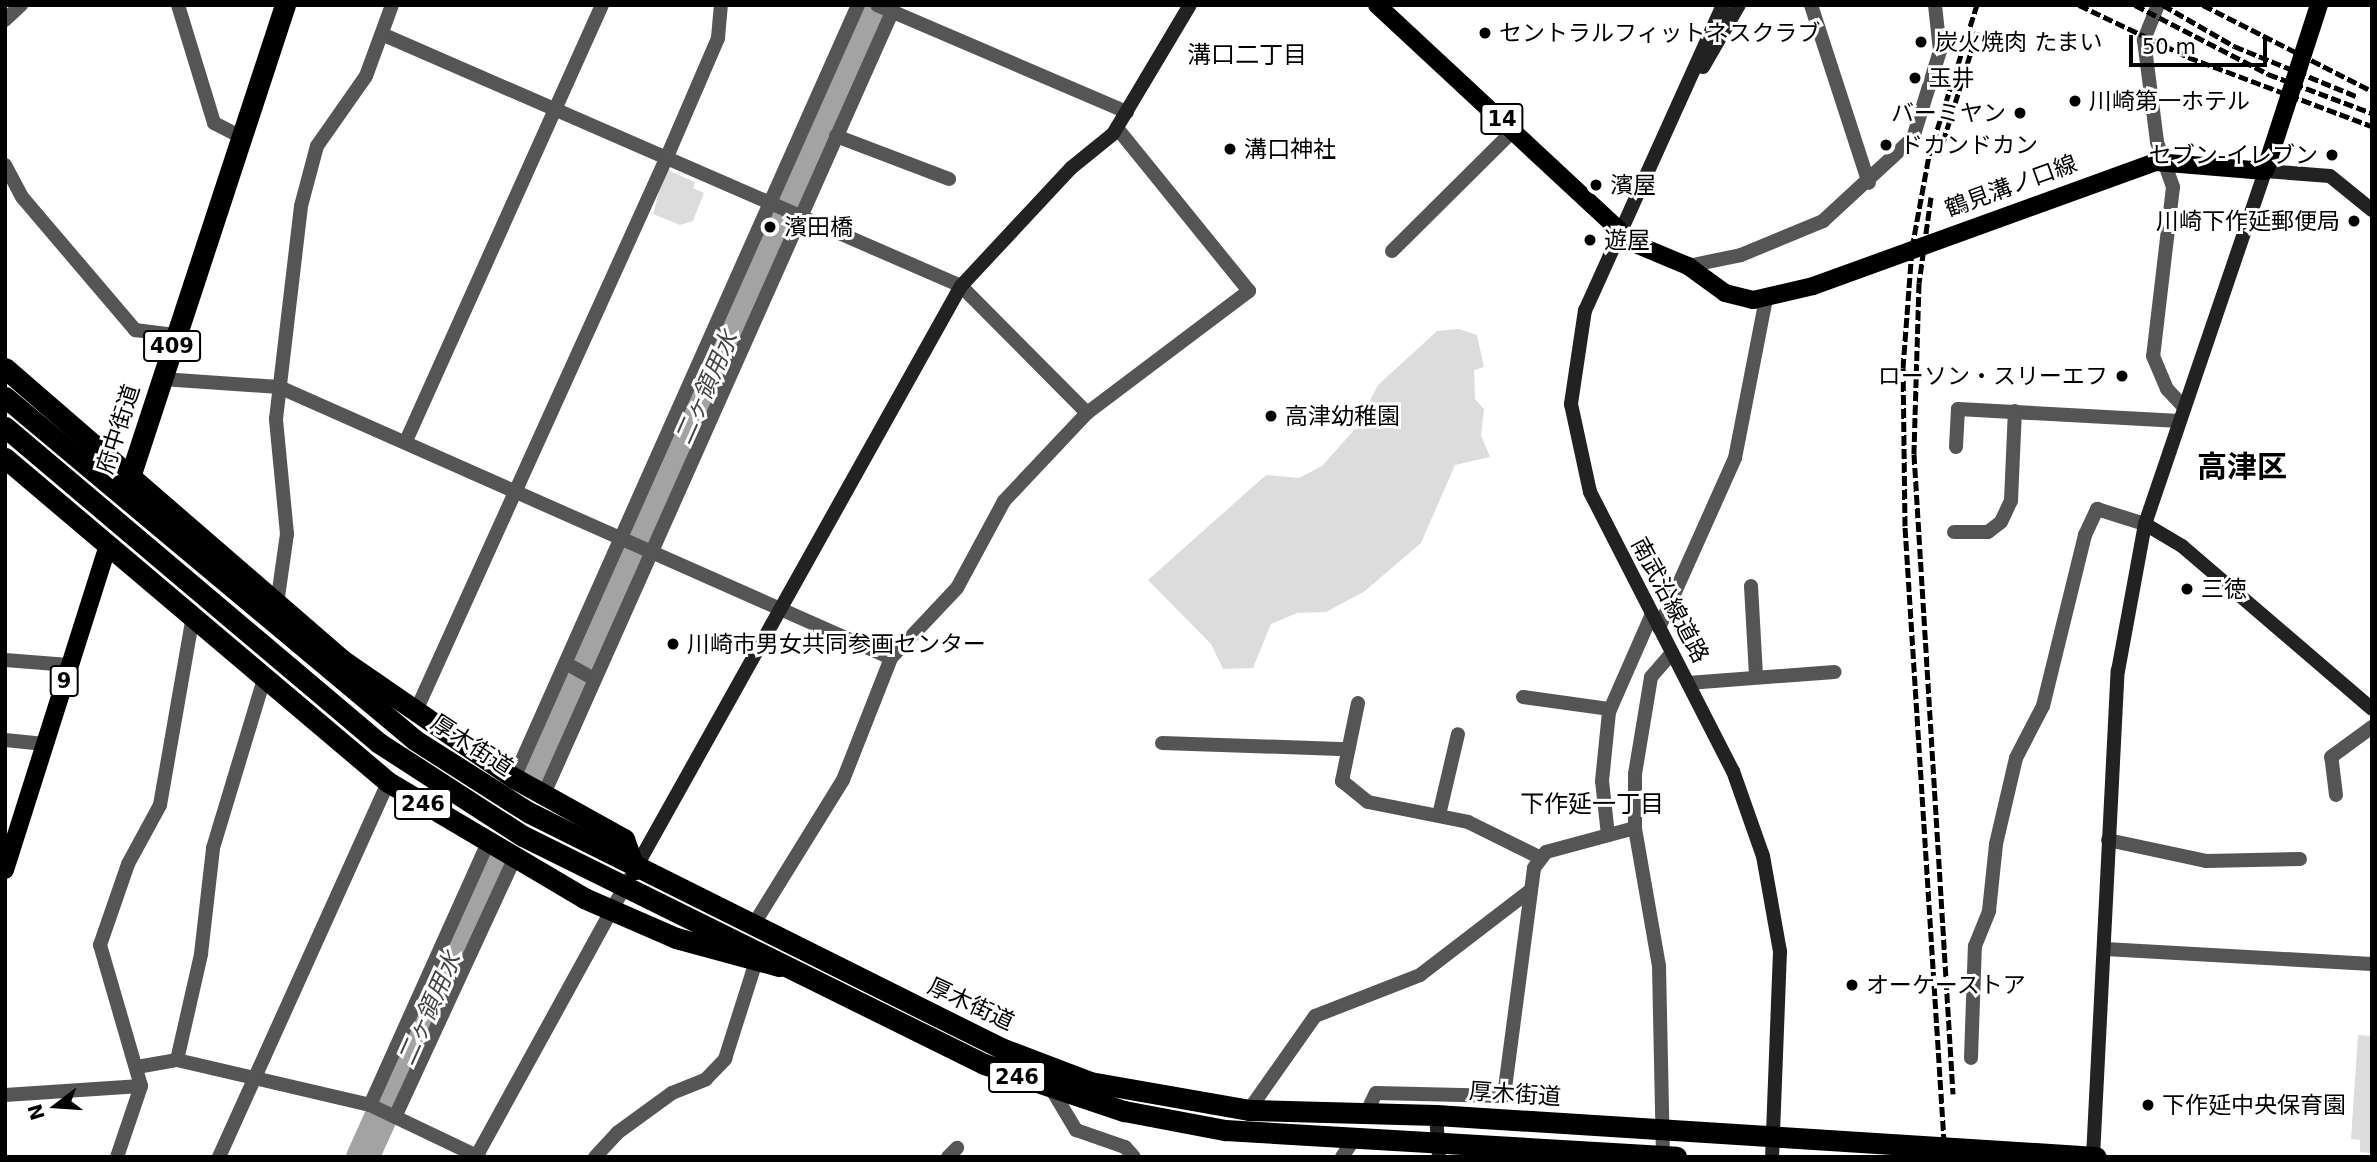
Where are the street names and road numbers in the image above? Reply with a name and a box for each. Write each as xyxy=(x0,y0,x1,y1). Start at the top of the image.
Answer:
road number: 14 xyxy=(1479,102,1525,136)
street label: 鶴見溝ノ口線 xyxy=(1941,149,2081,223)
road number: 409 xyxy=(142,328,202,364)
street label: 府中街道 xyxy=(91,381,145,477)
street label: 南武沿線道路 xyxy=(1625,533,1715,667)
road number: 9 xyxy=(48,664,80,698)
street label: 厚木街道 xyxy=(426,708,518,782)
road number: 246 xyxy=(393,786,453,822)
street label: 厚木街道 xyxy=(923,972,1019,1036)
road number: 246 xyxy=(987,1060,1047,1094)
street label: 厚木街道 xyxy=(1468,1077,1562,1111)

